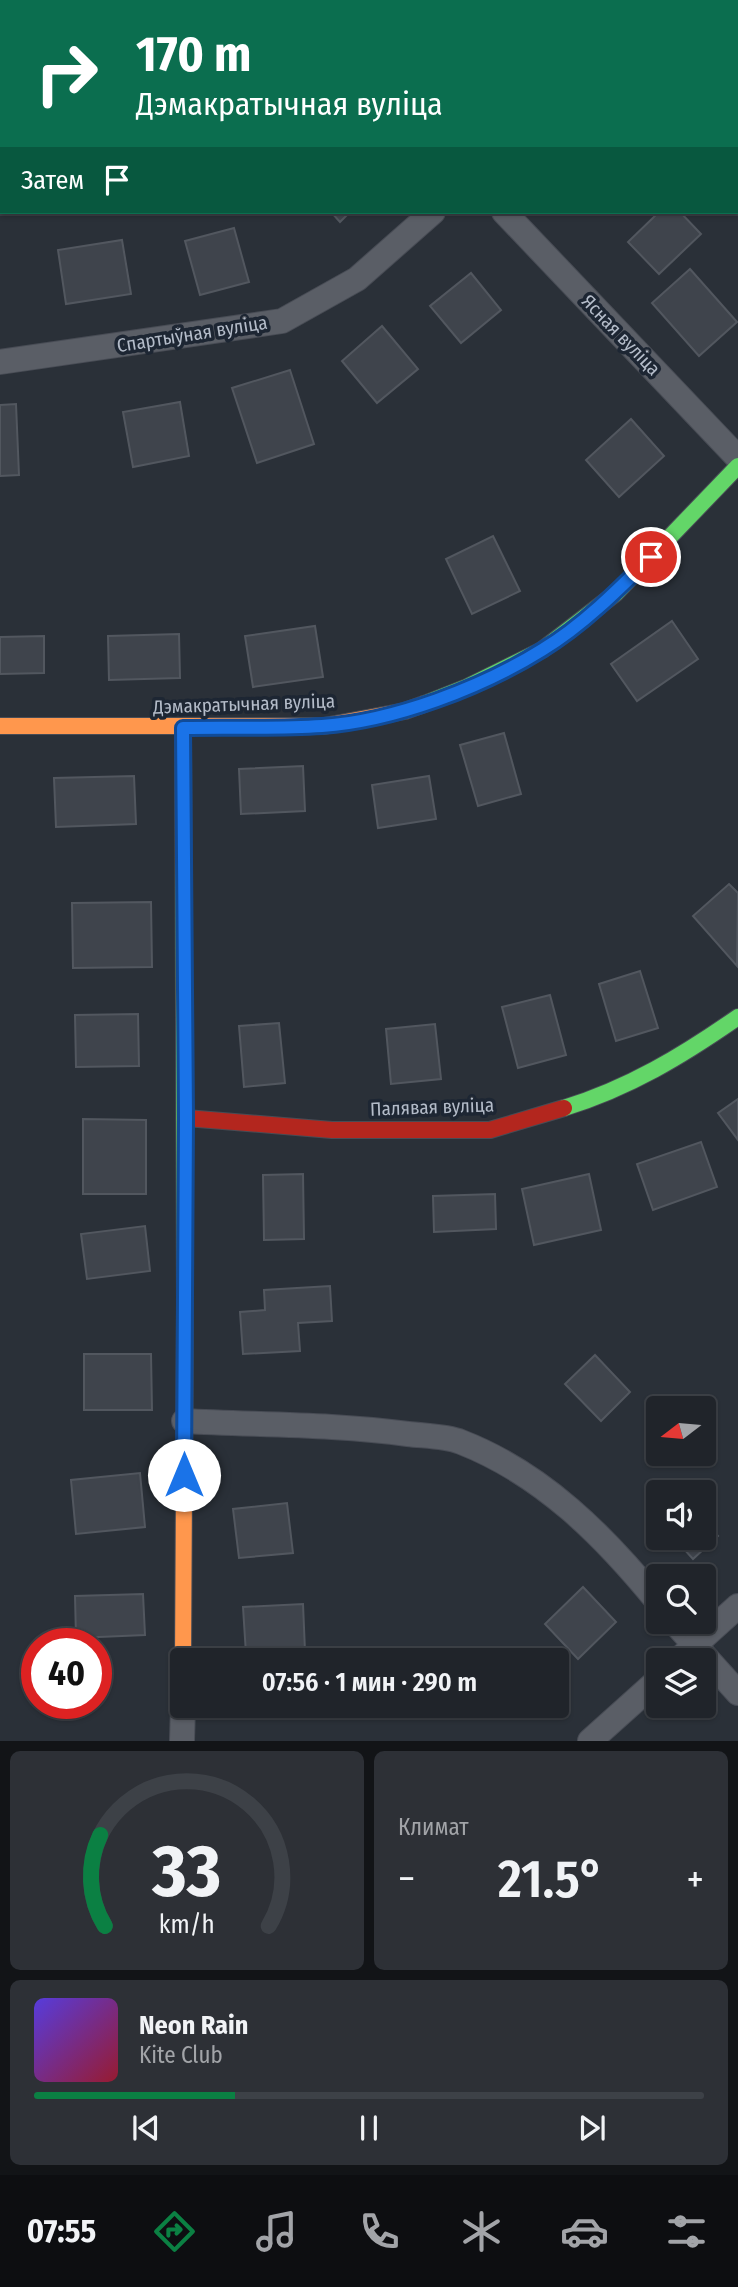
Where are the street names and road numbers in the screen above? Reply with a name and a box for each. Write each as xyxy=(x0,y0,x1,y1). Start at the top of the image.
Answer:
street label: Ясная вуліца xyxy=(577,290,665,380)
street label: Спартыўная вуліца xyxy=(115,311,269,357)
street label: Дэмакратычная вуліца xyxy=(152,689,335,719)
street label: Палявая вуліца xyxy=(370,1093,494,1121)

